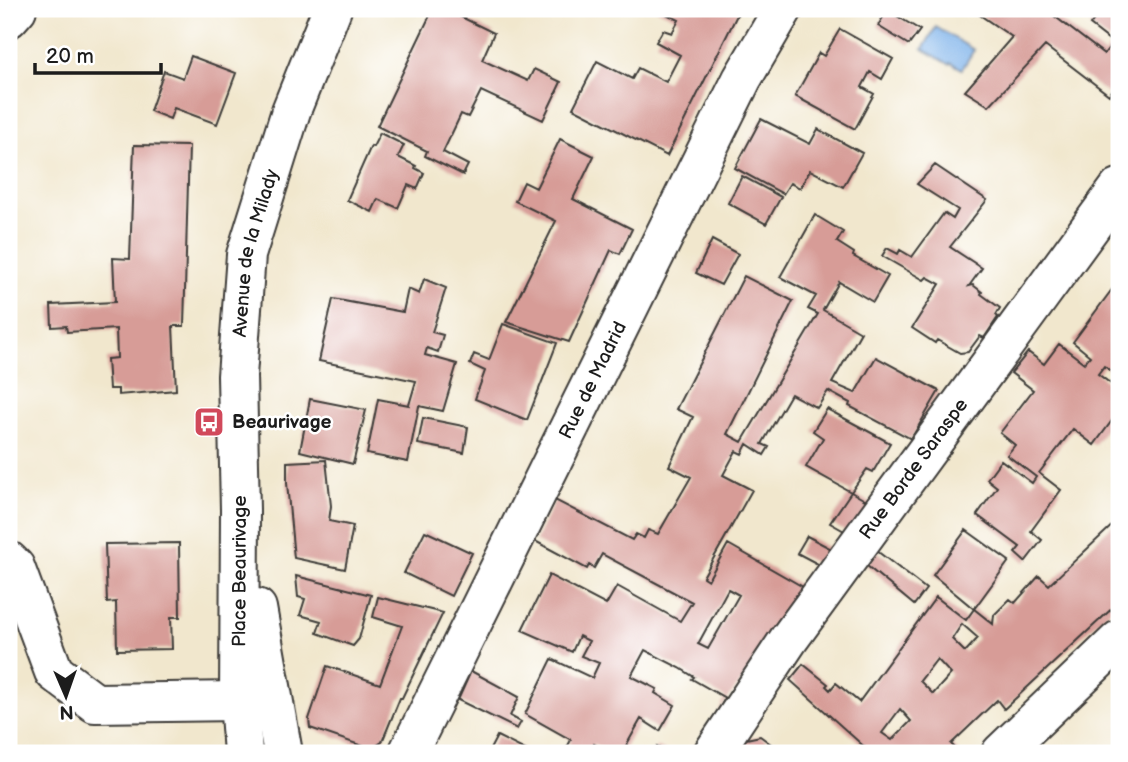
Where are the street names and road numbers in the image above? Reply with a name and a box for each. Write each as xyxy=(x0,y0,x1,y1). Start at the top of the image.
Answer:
street label: Avenue de la Milady xyxy=(228,166,284,338)
street label: Rue de Madrid xyxy=(554,318,631,443)
street label: Rue Borde Saraspe xyxy=(854,394,973,544)
street label: Place Beaurivage xyxy=(228,495,252,647)

